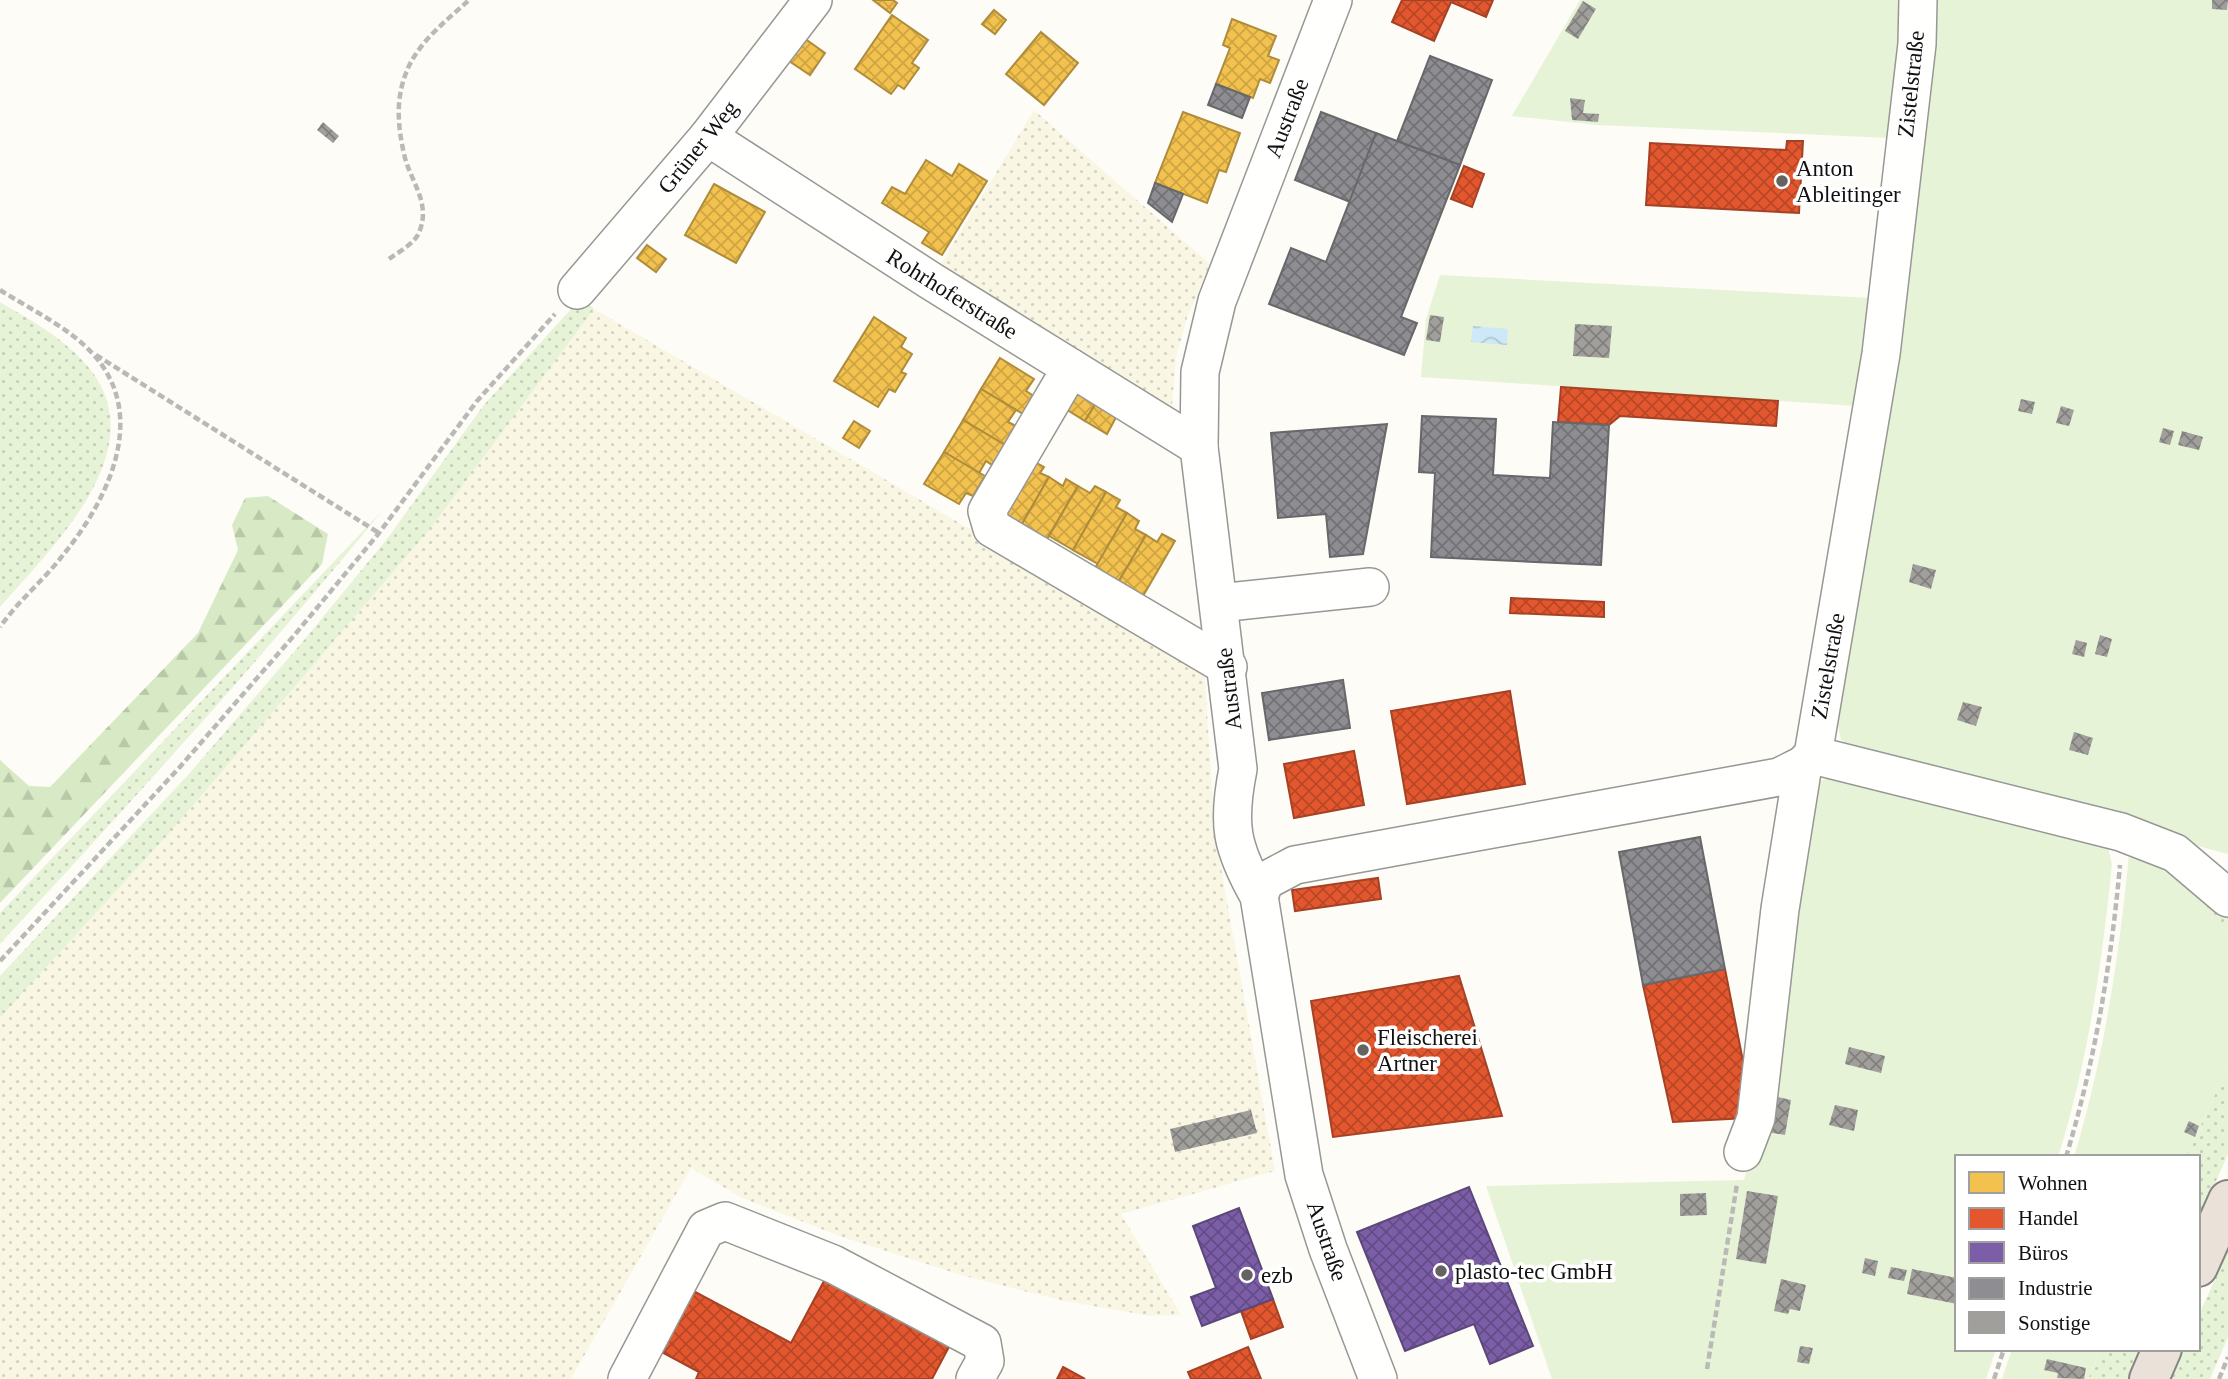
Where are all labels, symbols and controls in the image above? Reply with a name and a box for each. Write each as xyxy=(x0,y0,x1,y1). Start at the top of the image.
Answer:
street label: Zistelstraße xyxy=(1893,29,1929,139)
street label: Austraße xyxy=(1260,75,1314,161)
street label: Grüner Weg xyxy=(653,95,743,198)
place label: Anton Ableitinger xyxy=(1796,156,1901,207)
marker: Anton Ableitinger xyxy=(1774,173,1790,189)
street label: Rohrhoferstraße xyxy=(882,244,1022,344)
street label: Zistelstraße xyxy=(1806,611,1850,721)
street label: Austraße xyxy=(1212,646,1246,732)
place label: Fleischerei Artner xyxy=(1377,1025,1478,1076)
marker: Fleischerei Artner xyxy=(1355,1042,1371,1058)
legend xyxy=(1955,1155,2200,1351)
text: Wohnen xyxy=(2018,1171,2088,1195)
street label: Austraße xyxy=(1302,1198,1352,1284)
text: Handel xyxy=(2018,1206,2079,1230)
text: Büros xyxy=(2018,1241,2068,1265)
place label: plasto-tec GmbH xyxy=(1455,1259,1613,1284)
place label: ezb xyxy=(1261,1263,1293,1288)
marker: plasto-tec GmbH xyxy=(1433,1263,1449,1279)
marker: ezb xyxy=(1239,1267,1255,1283)
text: Industrie xyxy=(2018,1276,2093,1300)
text: Sonstige xyxy=(2018,1311,2090,1335)

